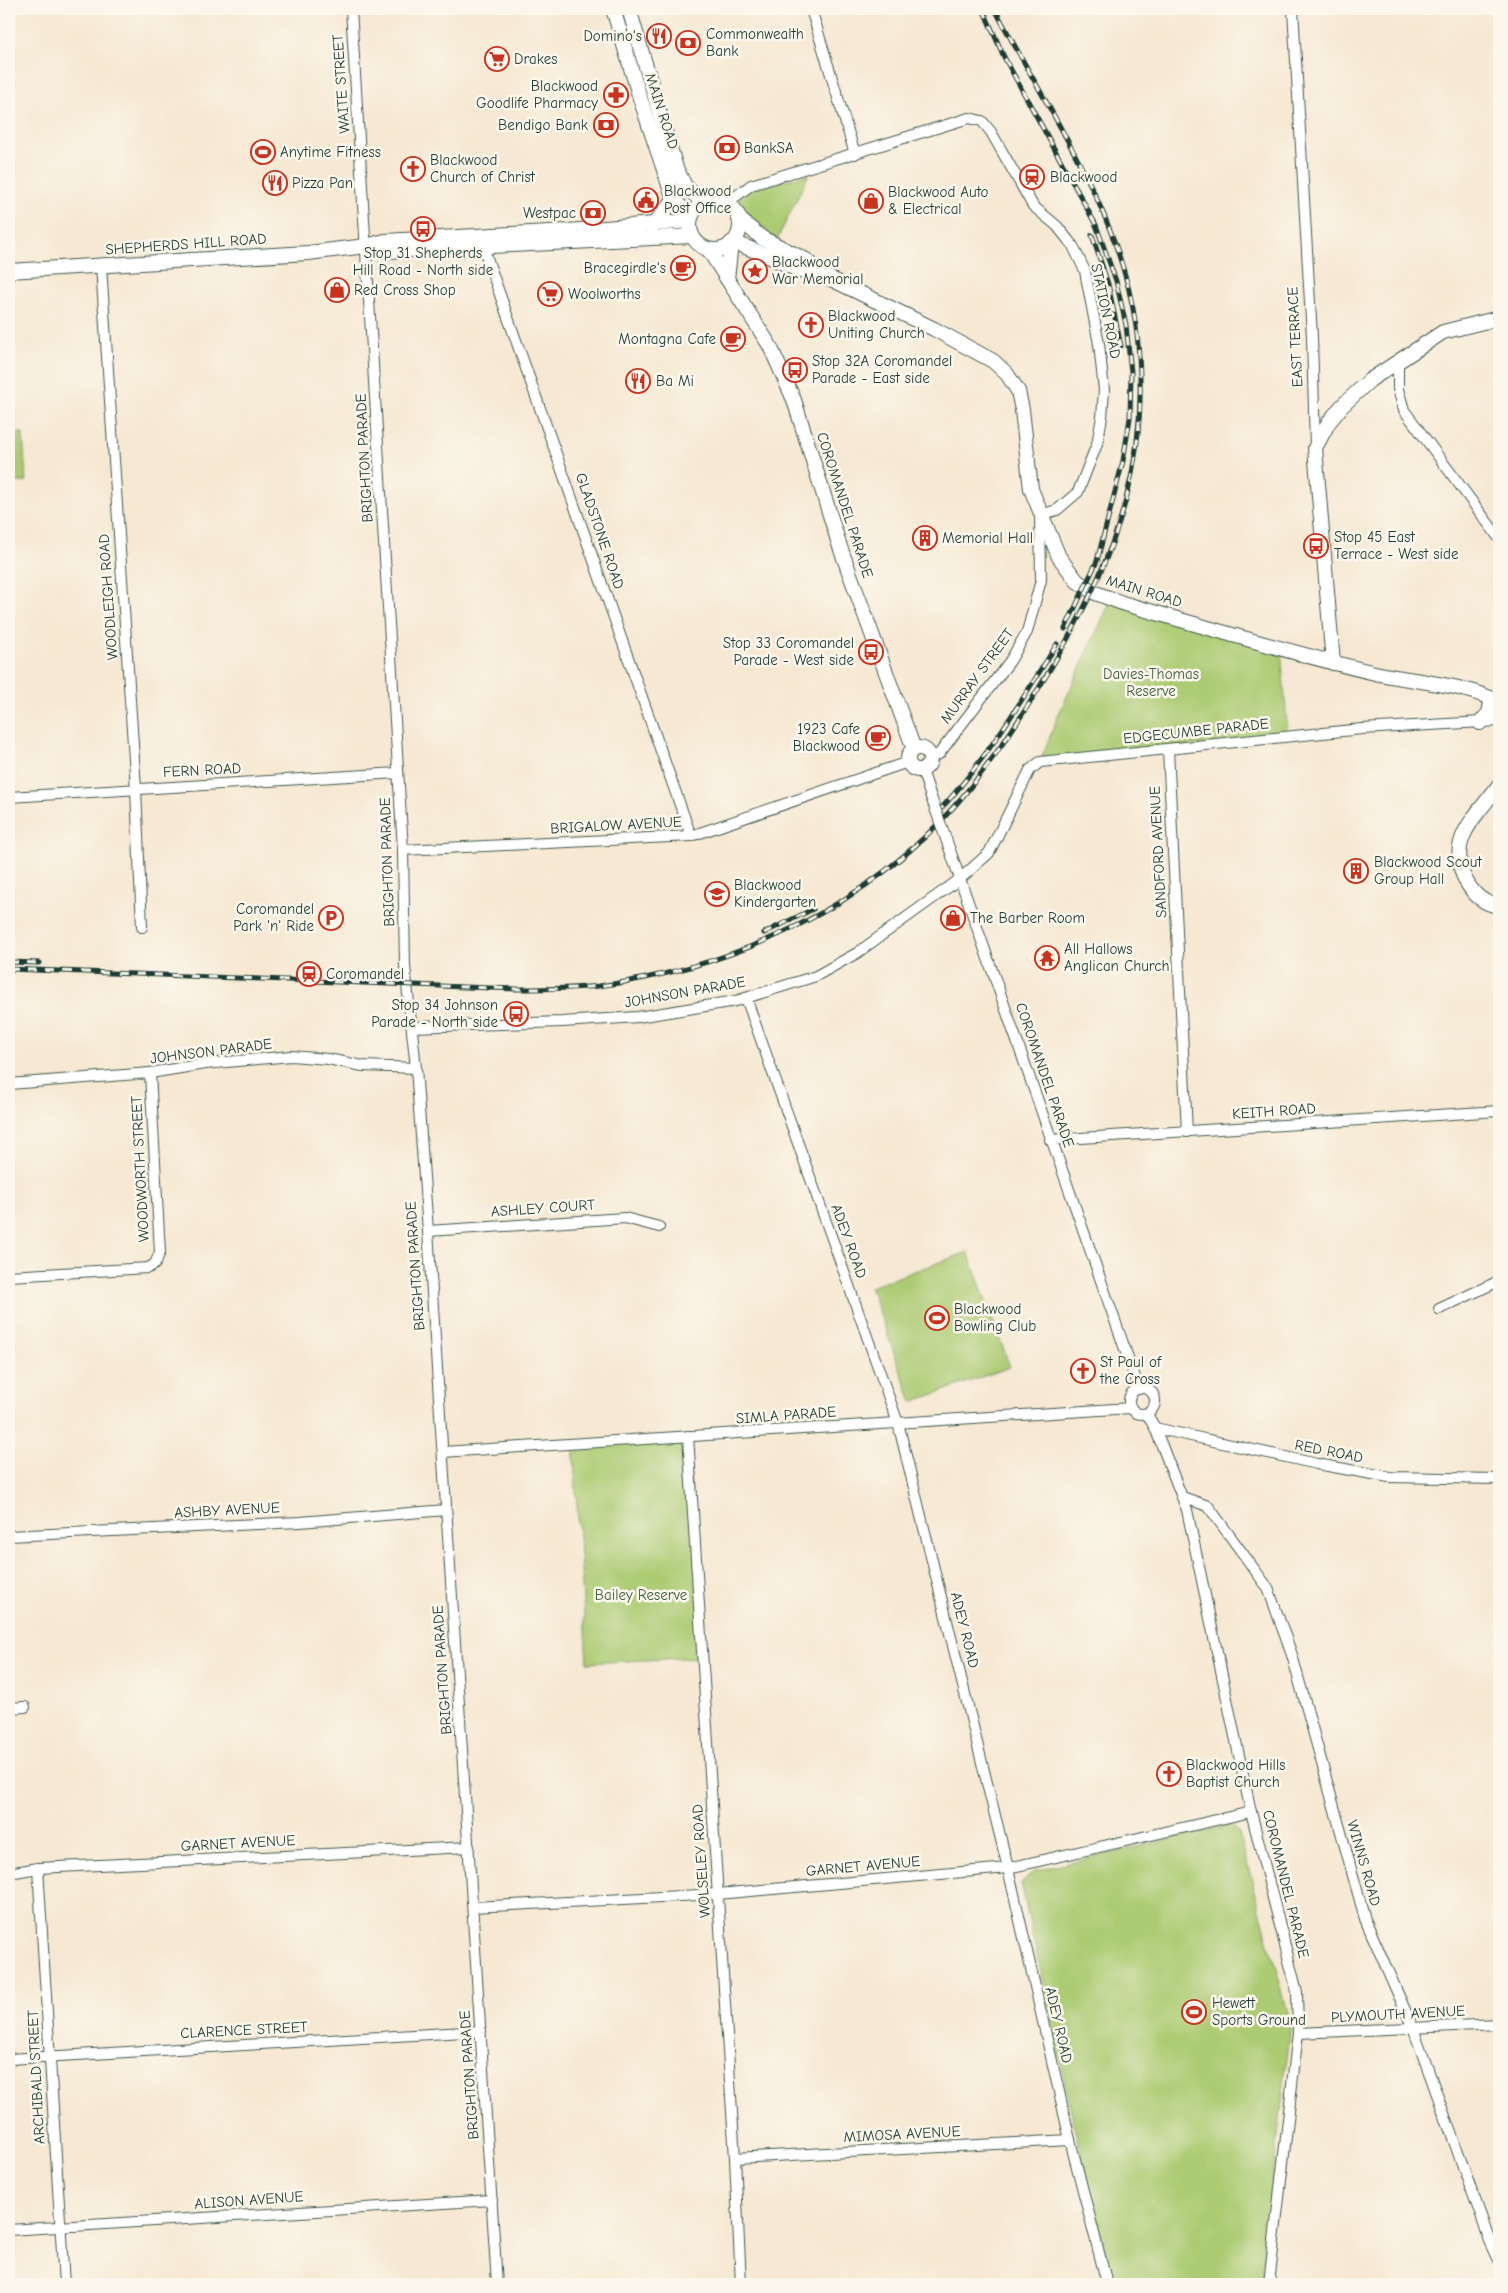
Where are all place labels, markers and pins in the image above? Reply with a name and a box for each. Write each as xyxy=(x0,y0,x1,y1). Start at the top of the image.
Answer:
restaurant icon: Domino's xyxy=(646,23,672,49)
place label: Commonwealth Bank xyxy=(706,25,804,60)
place label: Domino's xyxy=(583,27,642,45)
bank icon: Commonwealth Bank xyxy=(675,30,701,56)
supermarket icon: Drakes xyxy=(484,46,510,72)
place label: Drakes xyxy=(514,50,558,68)
place label: Blackwood Goodlife Pharmacy xyxy=(476,77,598,112)
pharmacy icon: Blackwood Goodlife Pharmacy xyxy=(603,82,629,108)
bank icon: Bendigo Bank xyxy=(593,112,619,138)
place label: Bendigo Bank xyxy=(498,116,589,134)
bank icon: BankSA xyxy=(714,135,740,161)
sports icon: Anytime Fitness xyxy=(250,139,276,165)
place label: BankSA xyxy=(744,139,794,157)
place label: Anytime Fitness xyxy=(280,143,381,161)
place label: Blackwood Church of Christ xyxy=(430,151,536,186)
church icon: Blackwood Church of Christ xyxy=(400,156,426,182)
station icon: Blackwood xyxy=(1019,164,1045,190)
place label: Blackwood xyxy=(1050,168,1117,186)
restaurant icon: Pizza Pan xyxy=(262,170,288,196)
place label: Pizza Pan xyxy=(292,174,353,192)
place label: Blackwood Post Office xyxy=(664,182,732,217)
place label: Blackwood Auto & Electrical xyxy=(888,183,989,218)
public building icon: Blackwood Post Office xyxy=(633,187,659,213)
shop icon: Blackwood Auto & Electrical xyxy=(858,188,884,214)
bank icon: Westpac xyxy=(580,200,606,226)
place label: Westpac xyxy=(523,204,576,222)
bus stop icon: Stop 31 Shepherds Hill Road - North side xyxy=(410,216,436,242)
place label: Stop 31 Shepherds Hill Road - North side xyxy=(353,244,494,279)
place label: Blackwood War Memorial xyxy=(772,253,864,288)
cafe icon: Bracegirdle's xyxy=(670,255,696,281)
place icon: Blackwood War Memorial xyxy=(742,258,768,284)
place label: Bracegirdle's xyxy=(584,259,666,277)
shop icon: Red Cross Shop xyxy=(324,277,350,303)
place label: Red Cross Shop xyxy=(354,281,456,299)
supermarket icon: Woolworths xyxy=(537,281,563,307)
place label: Woolworths xyxy=(568,285,641,303)
place label: Blackwood Uniting Church xyxy=(828,307,925,342)
church icon: Blackwood Uniting Church xyxy=(798,312,824,338)
cafe icon: Montagna Cafe xyxy=(720,326,746,352)
place label: Montagna Cafe xyxy=(618,330,716,348)
place label: Stop 32A Coromandel Parade - East side xyxy=(812,352,952,387)
bus stop icon: Stop 32A Coromandel Parade - East side xyxy=(782,357,808,383)
restaurant icon: Ba Mi xyxy=(625,368,651,394)
place label: Ba Mi xyxy=(656,372,694,390)
building icon: Memorial Hall xyxy=(912,525,938,551)
place label: Stop 45 East Terrace - West side xyxy=(1334,528,1459,563)
place label: Memorial Hall xyxy=(942,529,1033,547)
bus stop icon: Stop 45 East Terrace - West side xyxy=(1303,533,1329,559)
place label: Stop 33 Coromandel Parade - West side xyxy=(723,634,854,669)
bus stop icon: Stop 33 Coromandel Parade - West side xyxy=(858,639,884,665)
place label: 1923 Cafe Blackwood xyxy=(793,720,860,755)
cafe icon: 1923 Cafe Blackwood xyxy=(865,725,891,751)
place label: Blackwood Scout Group Hall xyxy=(1374,853,1482,888)
building icon: Blackwood Scout Group Hall xyxy=(1343,858,1369,884)
place label: Blackwood Kindergarten xyxy=(734,876,816,911)
school or university icon: Blackwood Kindergarten xyxy=(704,881,730,907)
place label: Coromandel Park 'n' Ride xyxy=(233,900,314,935)
parking icon: Coromandel Park 'n' Ride xyxy=(318,905,344,931)
shop icon: The Barber Room xyxy=(940,905,966,931)
place label: The Barber Room xyxy=(970,909,1085,927)
place label: All Hallows Anglican Church xyxy=(1064,940,1170,975)
temple icon: All Hallows Anglican Church xyxy=(1034,945,1060,971)
station icon: Coromandel xyxy=(296,961,322,987)
place label: Coromandel xyxy=(326,965,404,983)
place label: Stop 34 Johnson Parade - North side xyxy=(371,996,498,1031)
bus stop icon: Stop 34 Johnson Parade - North side xyxy=(503,1001,529,1027)
place label: Blackwood Bowling Club xyxy=(954,1300,1036,1335)
sports icon: Blackwood Bowling Club xyxy=(924,1305,950,1331)
place label: St Paul of the Cross xyxy=(1099,1353,1162,1388)
church icon: St Paul of the Cross xyxy=(1070,1358,1096,1384)
place label: Blackwood Hills Baptist Church xyxy=(1186,1756,1285,1791)
church icon: Blackwood Hills Baptist Church xyxy=(1156,1761,1182,1787)
place label: Hewett Sports Ground xyxy=(1212,1994,1306,2029)
sports icon: Hewett Sports Ground xyxy=(1181,1999,1207,2025)

